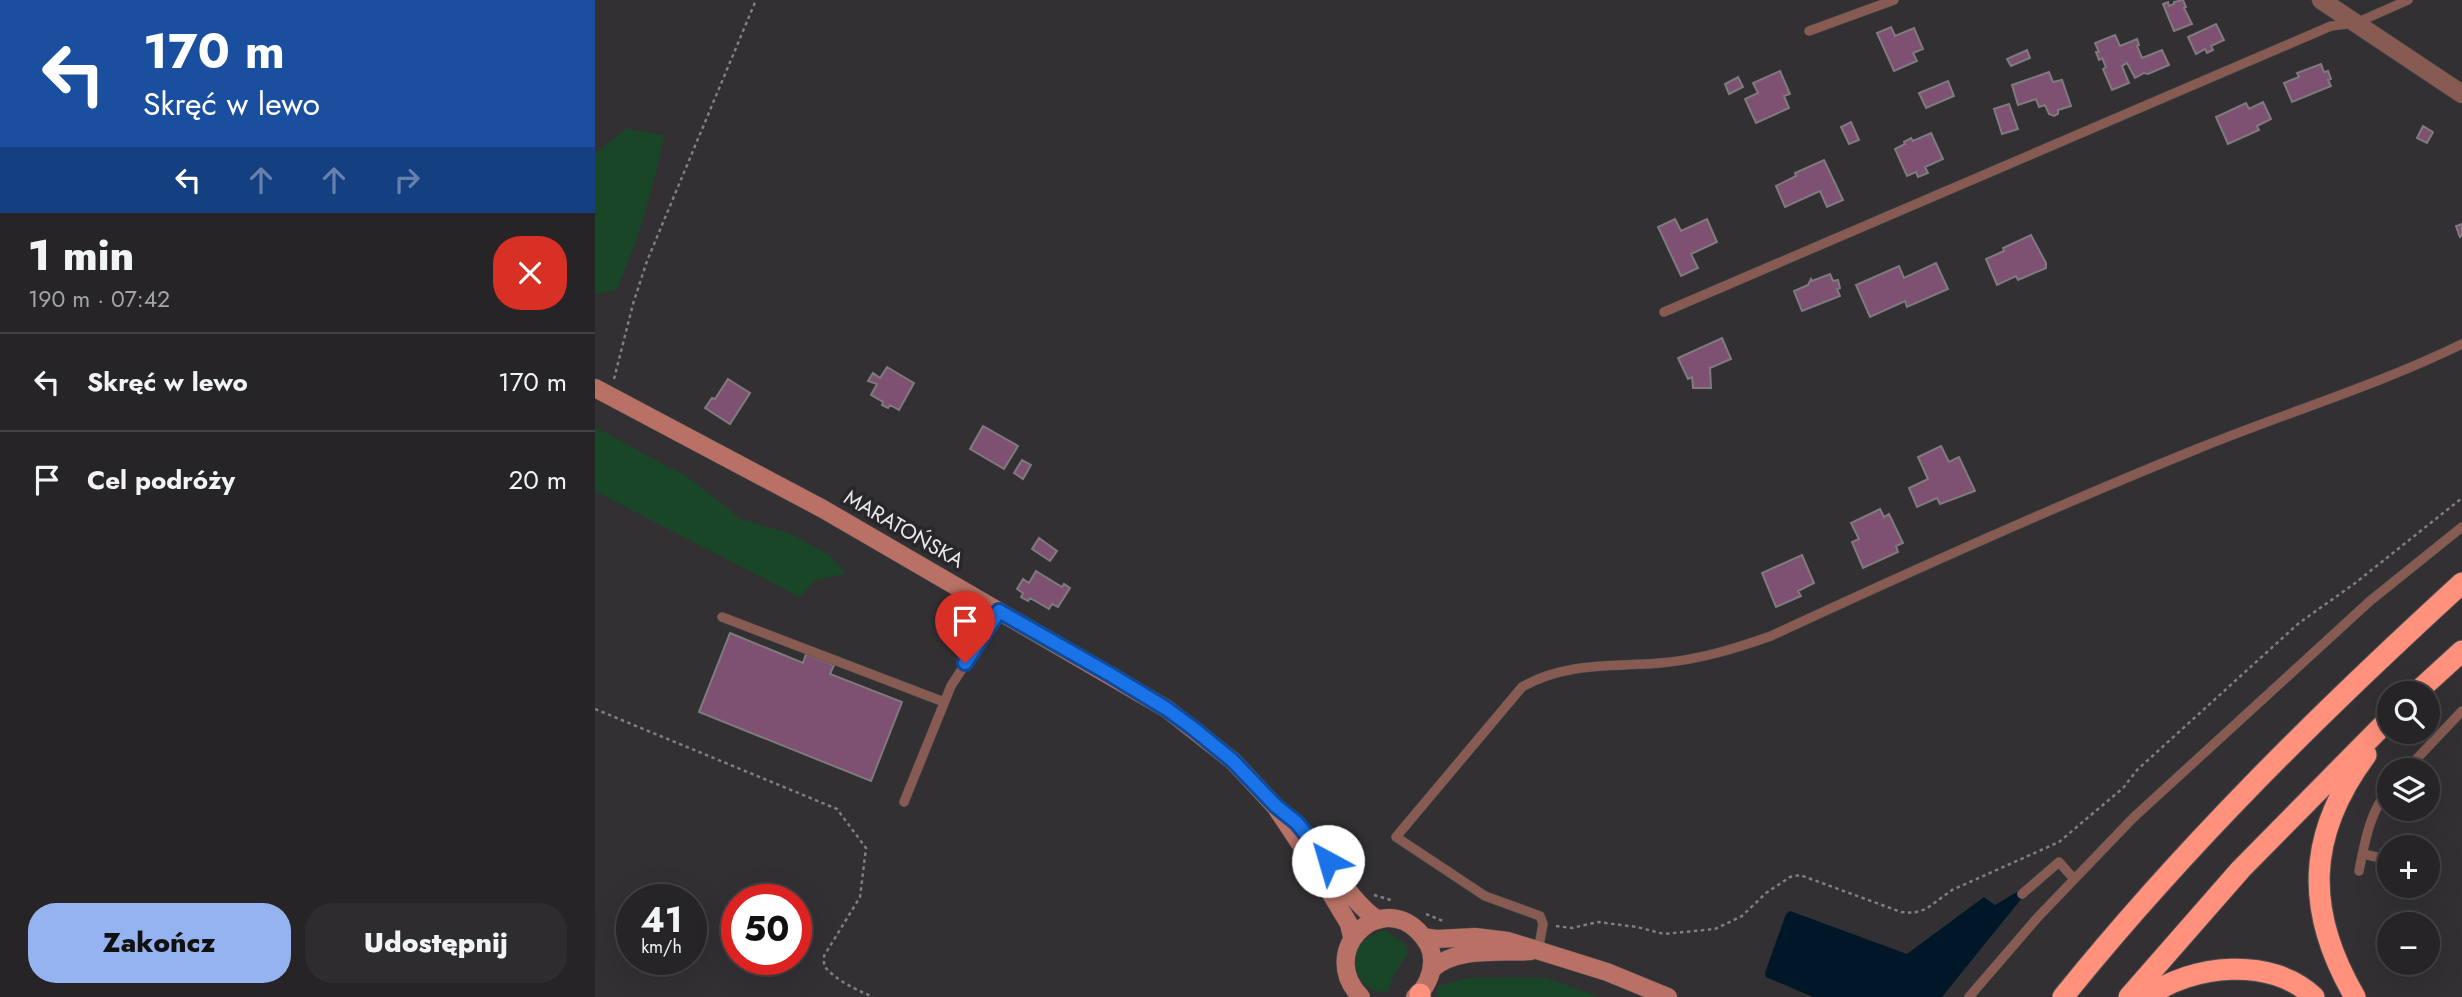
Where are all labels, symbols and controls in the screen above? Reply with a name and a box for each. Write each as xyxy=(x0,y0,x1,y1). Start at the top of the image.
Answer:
text: 170 m xyxy=(143,16,285,86)
icon: left xyxy=(28,28,119,119)
text: Skręć w lewo xyxy=(143,81,320,127)
icon: left xyxy=(169,161,207,199)
icon: ahead xyxy=(242,161,280,199)
icon: ahead xyxy=(315,161,353,199)
icon: right xyxy=(388,161,426,199)
text: 1 min xyxy=(28,225,134,286)
button: close xyxy=(493,236,567,310)
text: 190 m · 07:42 xyxy=(28,282,170,316)
icon: left xyxy=(28,363,66,401)
text: Skręć w lewo xyxy=(87,363,248,401)
text: 170 m xyxy=(498,363,567,401)
icon: arrive xyxy=(28,461,66,499)
text: Cel podróży xyxy=(87,461,235,499)
text: 20 m xyxy=(509,461,567,499)
street label: MARATOŃSKA xyxy=(839,483,970,576)
pin xyxy=(935,591,995,663)
icon: arrive xyxy=(946,602,984,640)
map controls xyxy=(2377,681,2440,975)
button: search xyxy=(2377,681,2440,744)
button: layers xyxy=(2377,758,2440,821)
position arrow xyxy=(1291,824,1365,898)
button: + xyxy=(2377,835,2440,898)
speed limit sign: 50 xyxy=(721,884,812,975)
text: 41 xyxy=(640,895,683,945)
button: Zakończ xyxy=(28,903,291,983)
button: Udostępnij xyxy=(305,903,567,983)
button: − xyxy=(2377,912,2440,975)
text: km/h xyxy=(641,934,682,960)

